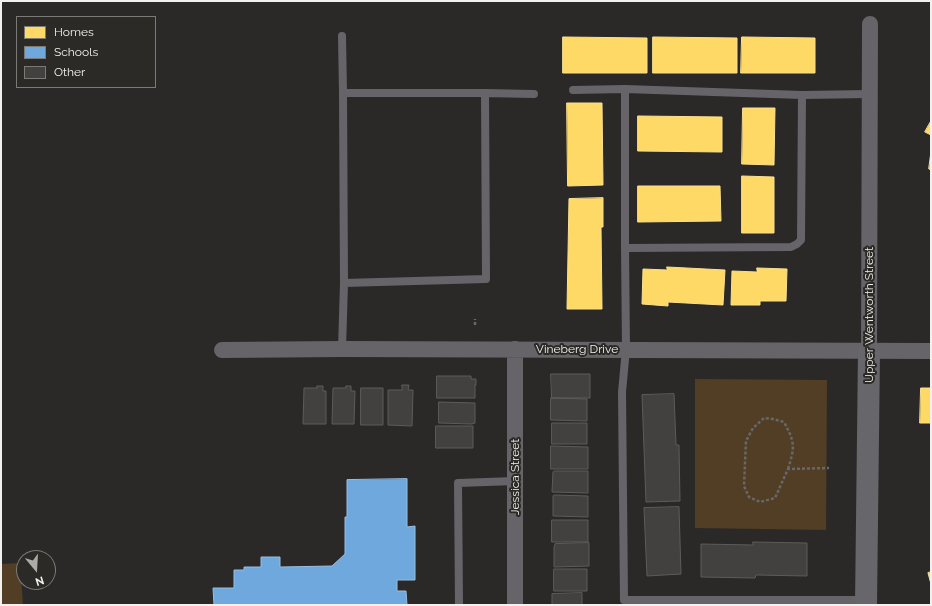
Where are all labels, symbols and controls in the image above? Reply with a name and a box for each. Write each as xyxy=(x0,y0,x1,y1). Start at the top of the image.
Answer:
legend xyxy=(16,16,156,88)
text: Homes xyxy=(54,25,94,39)
text: Schools xyxy=(54,45,98,59)
text: Other xyxy=(54,65,85,79)
street label: Upper Wentworth Street xyxy=(862,247,876,383)
street label: Vineberg Drive xyxy=(536,342,618,356)
street label: Jessica Street xyxy=(508,439,522,515)
north arrow xyxy=(16,550,56,590)
text: N xyxy=(34,573,46,588)

